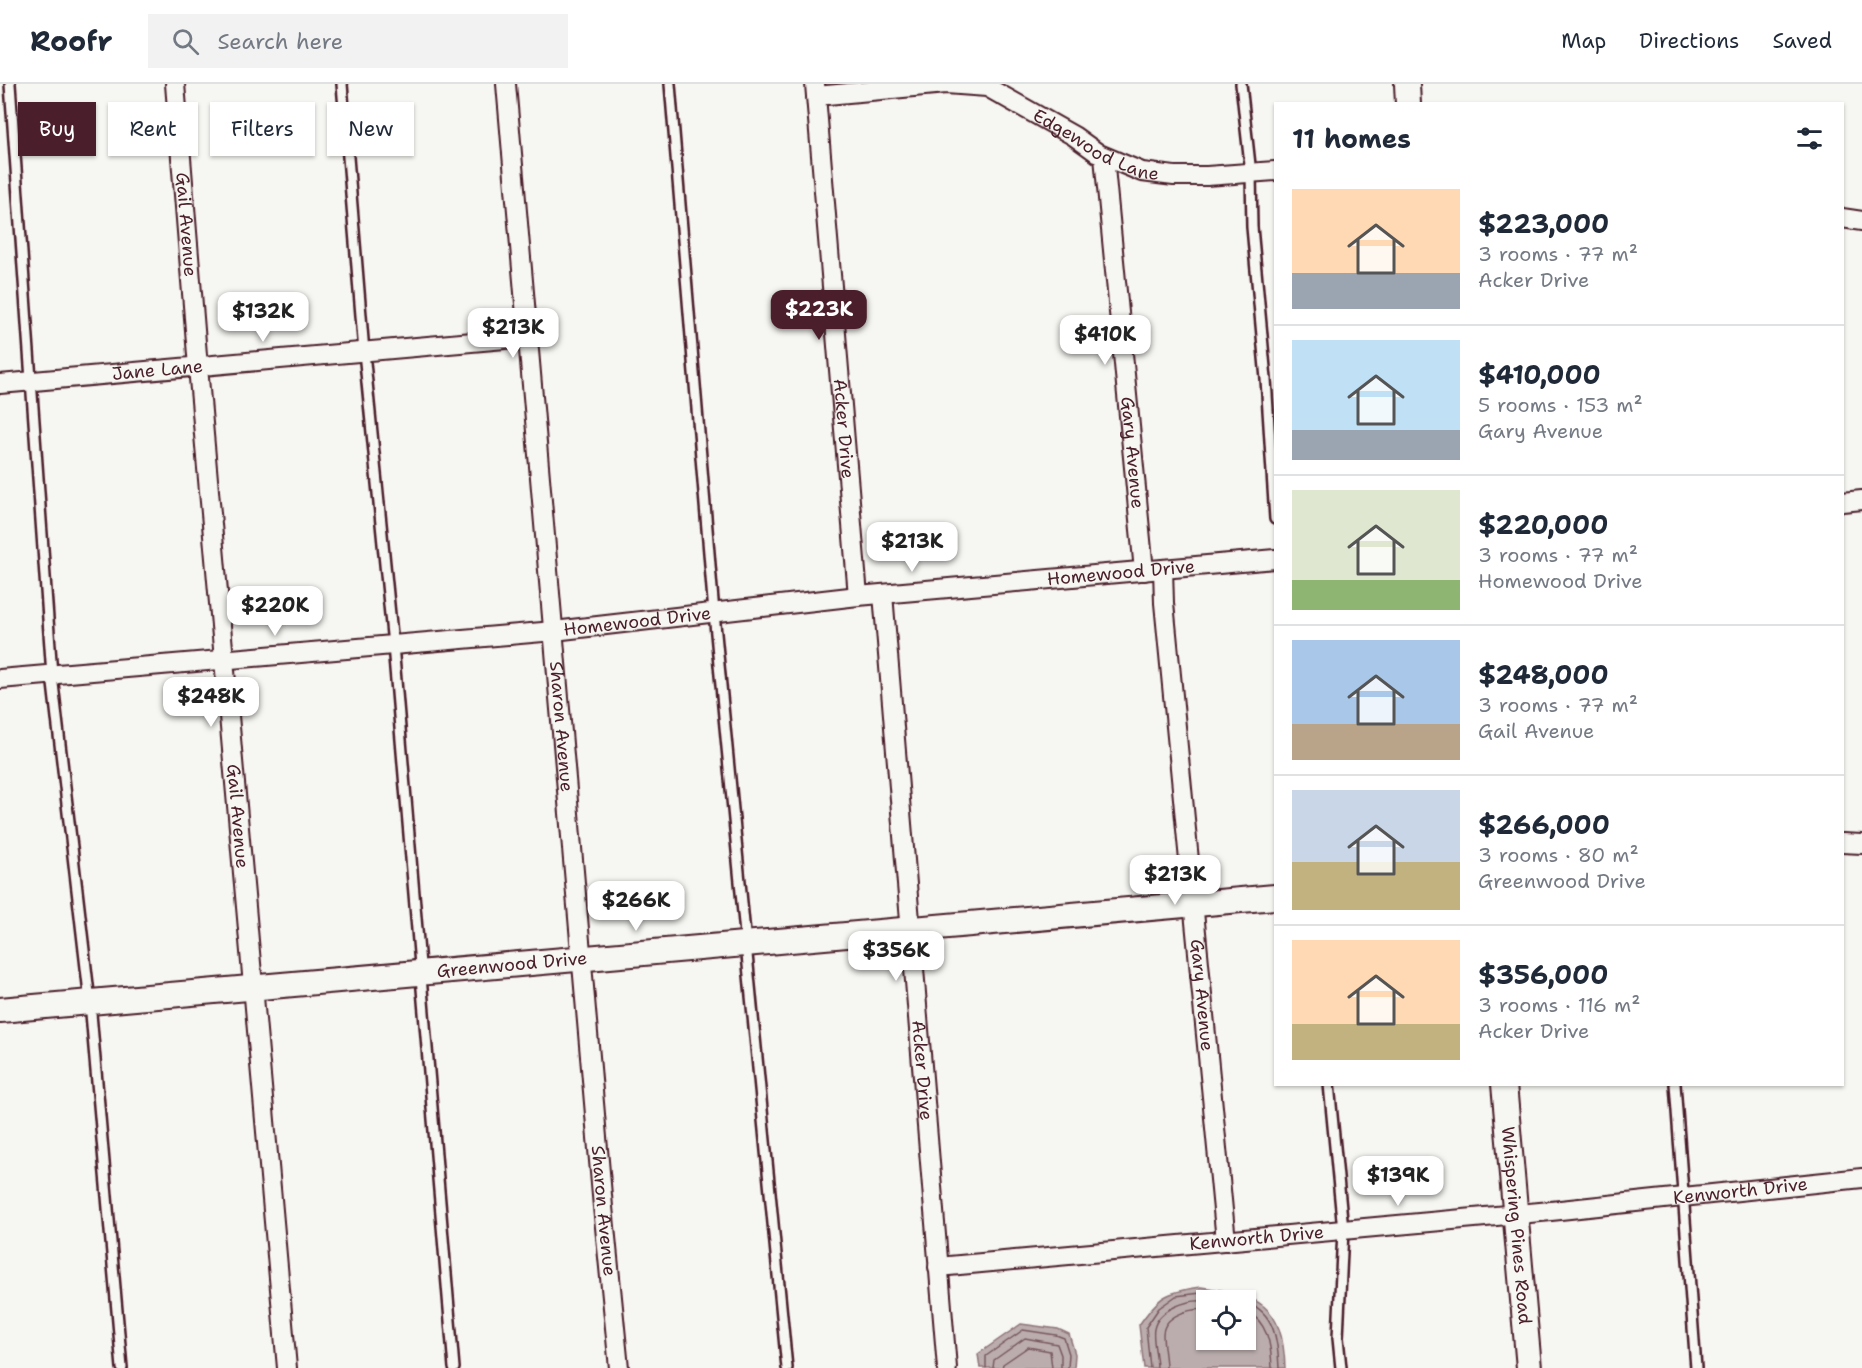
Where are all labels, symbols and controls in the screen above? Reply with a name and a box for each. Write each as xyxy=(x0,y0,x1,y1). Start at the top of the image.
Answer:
search box xyxy=(148,14,568,68)
text: Roofr xyxy=(30,22,112,60)
icon: search xyxy=(169,25,202,58)
text: Search here xyxy=(217,27,343,56)
text: Map xyxy=(1561,27,1606,55)
text: Directions xyxy=(1639,27,1739,55)
text: Saved xyxy=(1772,27,1832,55)
chip: Buy xyxy=(18,102,96,156)
chip: Rent xyxy=(108,102,198,156)
chip: Filters xyxy=(210,102,315,156)
chip: New xyxy=(327,102,414,156)
street label: Edgewood Lane xyxy=(1029,103,1160,186)
text: 11 homes xyxy=(1292,121,1411,156)
icon: filters xyxy=(1793,122,1826,155)
street label: Gail Avenue xyxy=(170,171,203,278)
text: $223,000 xyxy=(1478,206,1609,241)
icon: home xyxy=(1340,213,1412,285)
text: 3 rooms · 77 m² xyxy=(1478,241,1638,267)
text: Acker Drive xyxy=(1478,267,1589,293)
pin: $223K xyxy=(777,290,861,341)
pin: $132K xyxy=(221,292,305,343)
text: $223K xyxy=(785,296,853,322)
text: $132K xyxy=(232,298,294,324)
pin: $213K xyxy=(471,308,555,359)
text: $213K xyxy=(482,314,544,340)
pin: $410K xyxy=(1063,315,1147,366)
text: $410K xyxy=(1074,321,1136,347)
street label: Jane Lane xyxy=(111,354,204,386)
text: $410,000 xyxy=(1478,357,1601,392)
icon: home xyxy=(1340,364,1412,436)
street label: Acker Drive xyxy=(828,378,860,480)
text: 5 rooms · 153 m² xyxy=(1478,392,1643,418)
street label: Gary Avenue xyxy=(1115,395,1150,510)
text: Gary Avenue xyxy=(1478,418,1603,444)
text: $220,000 xyxy=(1478,507,1608,542)
icon: home xyxy=(1340,514,1412,586)
pin: $213K xyxy=(870,522,954,573)
text: $213K xyxy=(881,528,943,554)
text: 3 rooms · 77 m² xyxy=(1478,542,1638,568)
street label: Homewood Drive xyxy=(1046,554,1196,591)
text: Homewood Drive xyxy=(1478,568,1643,594)
pin: $220K xyxy=(233,586,317,637)
text: $220K xyxy=(241,592,309,618)
street label: Homewood Drive xyxy=(562,601,712,642)
text: $248,000 xyxy=(1478,657,1609,692)
street label: Sharon Avenue xyxy=(544,660,579,793)
icon: home xyxy=(1340,664,1412,736)
pin: $248K xyxy=(169,677,253,728)
text: $248K xyxy=(177,683,245,709)
text: 3 rooms · 77 m² xyxy=(1478,692,1638,718)
text: Gail Avenue xyxy=(1478,718,1594,744)
street label: Gail Avenue xyxy=(221,763,255,870)
text: $266,000 xyxy=(1478,807,1610,842)
icon: home xyxy=(1340,814,1412,886)
text: 3 rooms · 80 m² xyxy=(1478,842,1639,868)
pin: $213K xyxy=(1133,855,1217,906)
text: $213K xyxy=(1144,861,1206,887)
text: Greenwood Drive xyxy=(1478,868,1646,894)
pin: $266K xyxy=(594,881,678,932)
text: $266K xyxy=(602,887,670,913)
pin: $356K xyxy=(854,931,938,982)
text: $356K xyxy=(862,937,930,963)
street label: Gary Avenue xyxy=(1185,938,1219,1052)
street label: Greenwood Drive xyxy=(436,946,588,983)
text: $356,000 xyxy=(1478,957,1608,992)
icon: home xyxy=(1340,964,1412,1036)
text: 3 rooms · 116 m² xyxy=(1478,992,1640,1018)
text: Acker Drive xyxy=(1478,1018,1589,1044)
street label: Acker Drive xyxy=(906,1019,938,1121)
street label: Whispering Pines Road xyxy=(1496,1126,1537,1325)
street label: Sharon Avenue xyxy=(586,1144,622,1277)
pin: $139K xyxy=(1356,1156,1440,1207)
text: $139K xyxy=(1367,1162,1429,1188)
street label: Kenworth Drive xyxy=(1672,1172,1809,1210)
street label: Kenworth Drive xyxy=(1188,1220,1325,1256)
map controls xyxy=(1196,1290,1256,1350)
button: locate xyxy=(1196,1290,1256,1350)

